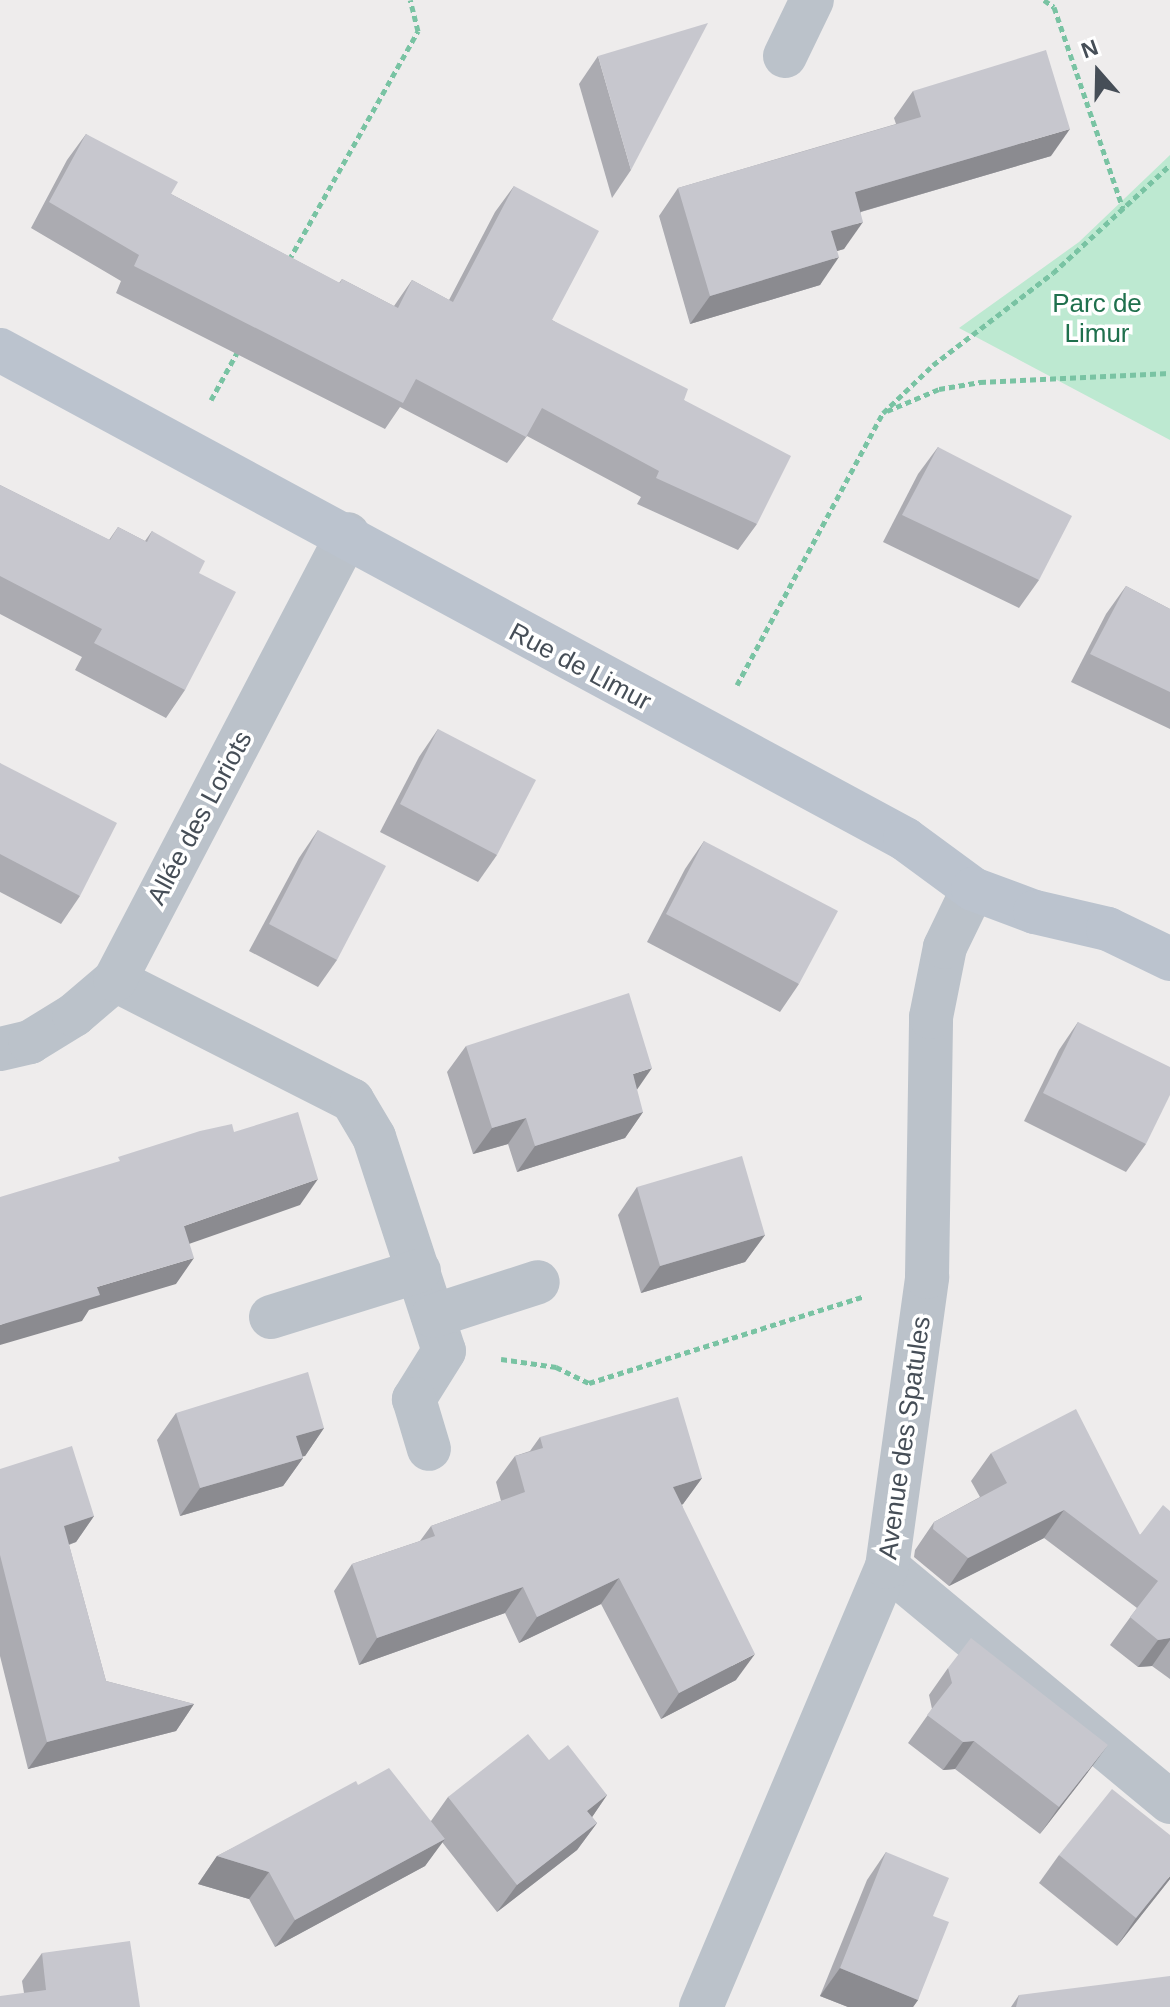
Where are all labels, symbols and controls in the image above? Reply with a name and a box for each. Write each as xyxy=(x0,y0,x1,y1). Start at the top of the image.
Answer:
north arrow xyxy=(1058,32,1138,112)
text: N xyxy=(1078,35,1101,63)
park label: Parc de Limur xyxy=(1052,288,1142,350)
street label: Rue de Limur xyxy=(504,617,656,717)
street label: Allée des Loriots xyxy=(141,726,259,910)
street label: Avenue des Spatules xyxy=(872,1314,938,1562)

